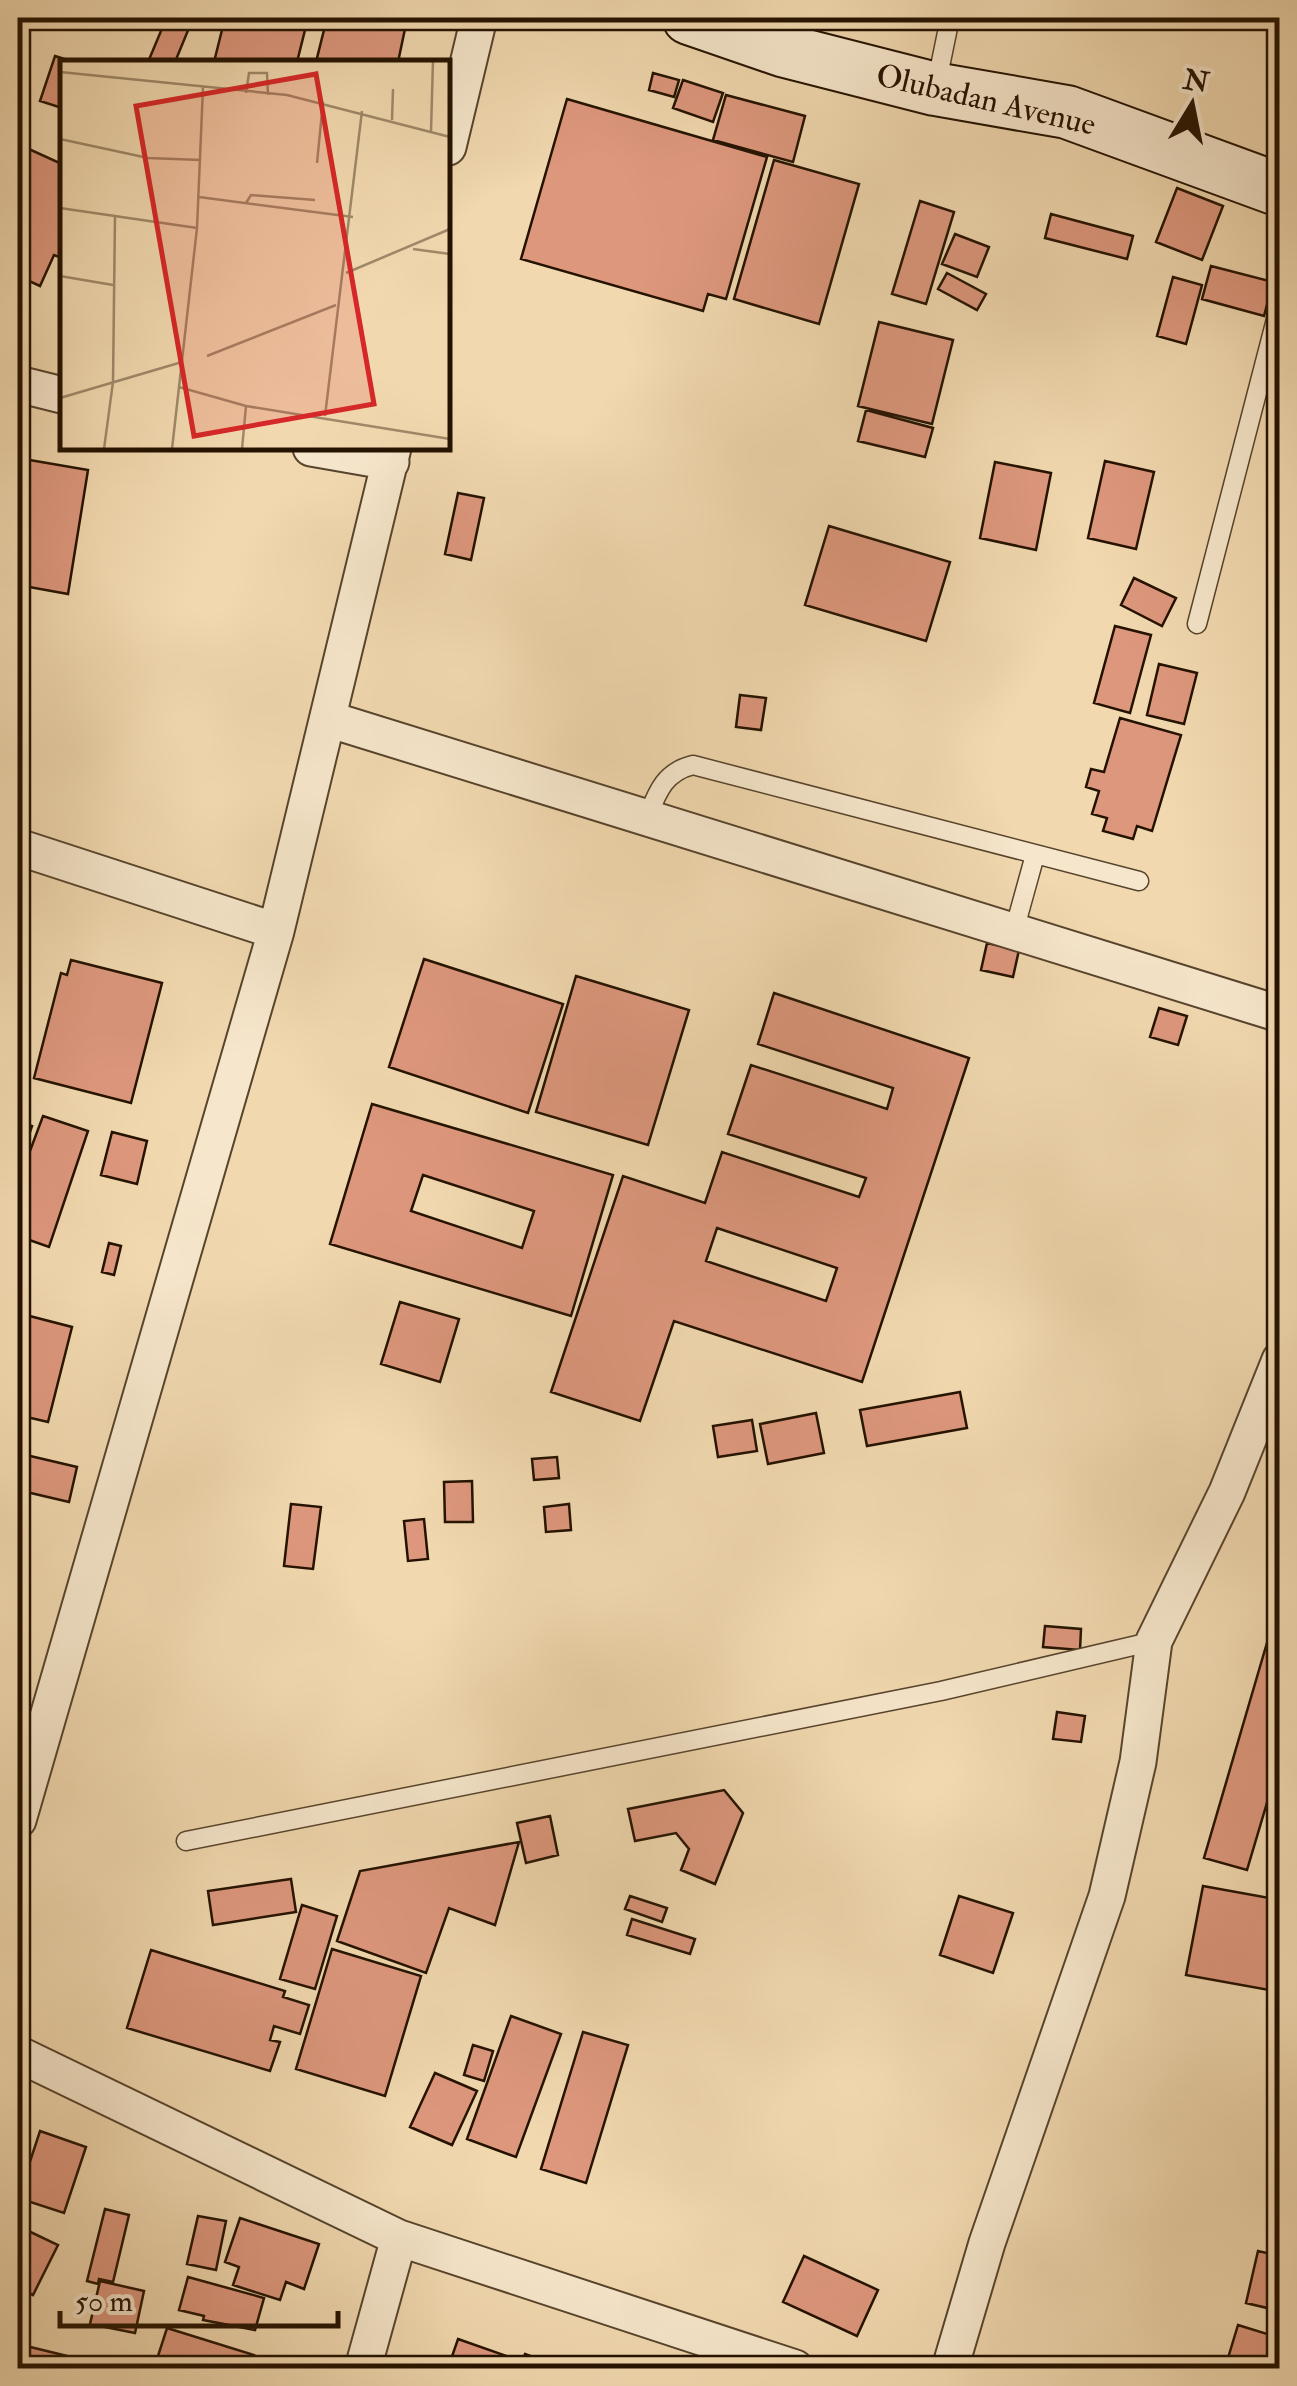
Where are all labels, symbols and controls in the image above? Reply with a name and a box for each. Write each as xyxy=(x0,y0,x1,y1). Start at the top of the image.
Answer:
street label: Olubadan Avenue xyxy=(872,55,1099,145)
north arrow xyxy=(1142,55,1242,155)
inset map xyxy=(60,60,450,450)
text: N xyxy=(1180,62,1212,101)
scale bar xyxy=(60,2266,338,2328)
text: 50 m xyxy=(75,2283,133,2320)

